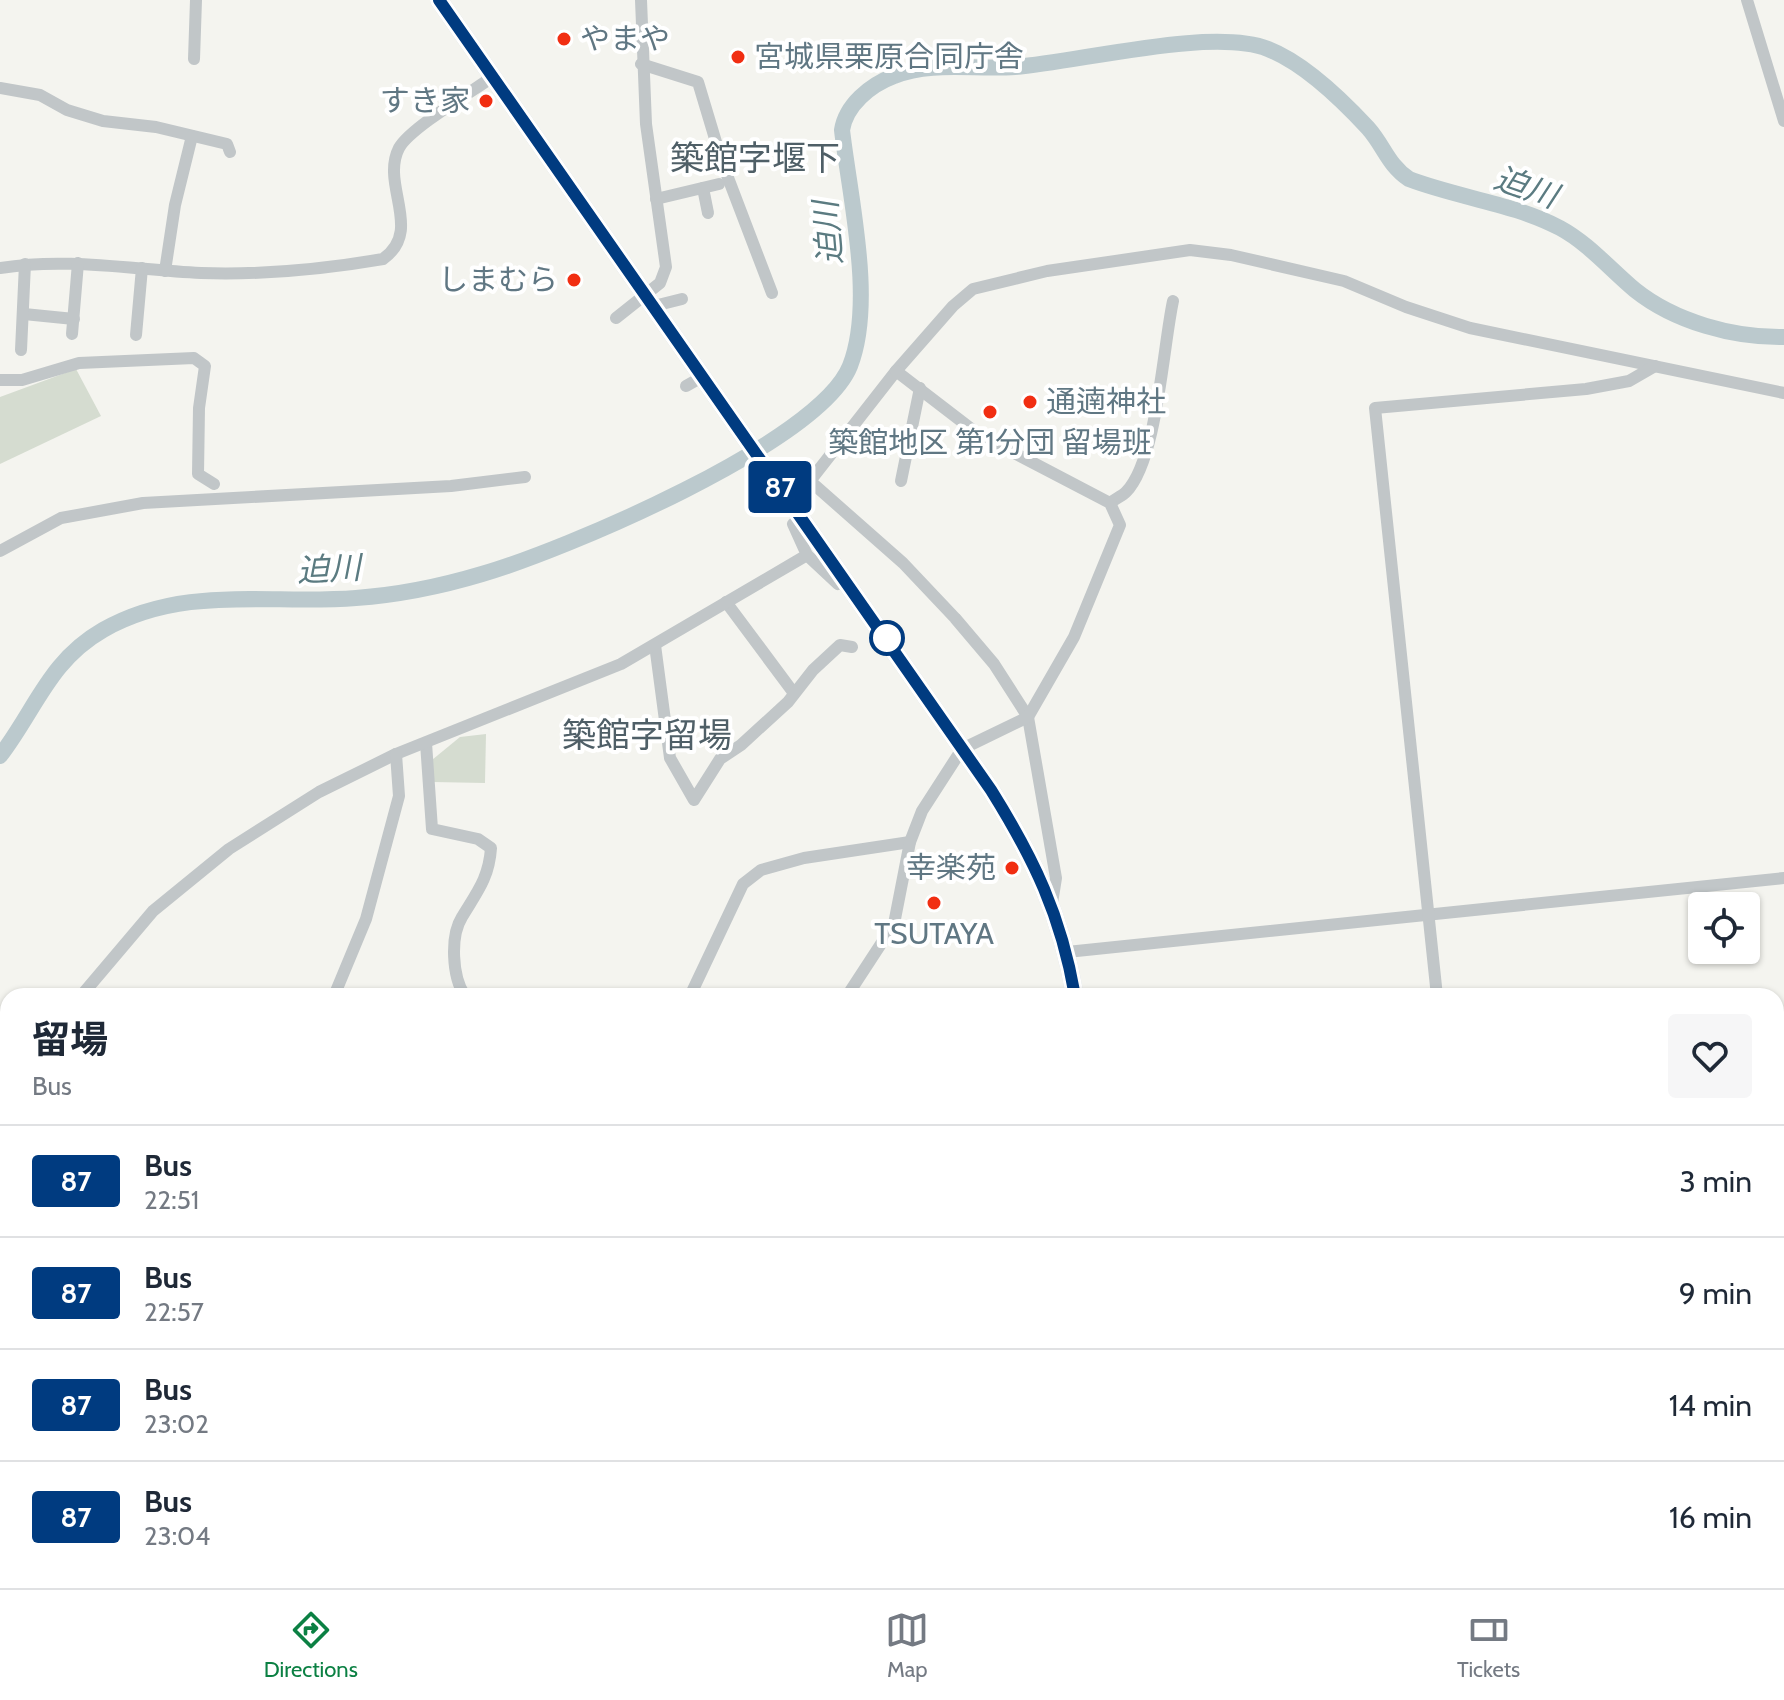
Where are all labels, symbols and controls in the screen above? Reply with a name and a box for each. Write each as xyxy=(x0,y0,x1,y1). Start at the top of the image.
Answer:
place label: やまや xyxy=(580,20,670,57)
marker: やまや xyxy=(555,30,573,48)
place label: 宮城県栗原合同庁舎 xyxy=(754,38,1024,75)
marker: 宮城県栗原合同庁舎 xyxy=(729,48,747,66)
place label: すき家 xyxy=(380,82,470,119)
marker: すき家 xyxy=(477,92,495,110)
district label: 築館字堰下 xyxy=(670,137,840,179)
water label: 迫川 xyxy=(1490,158,1566,216)
water label: 迫川 xyxy=(805,196,850,267)
place label: しまむら xyxy=(438,261,558,298)
marker: しまむら xyxy=(565,271,583,289)
place label: 通遖神社 xyxy=(1046,383,1166,420)
marker: 通遖神社 xyxy=(1021,393,1039,411)
marker: 築館地区 第1分団 留場班 xyxy=(981,403,999,421)
place label: 築館地区 第1分団 留場班 xyxy=(828,424,1152,461)
line badge: 87 xyxy=(744,461,816,513)
text: 87 xyxy=(764,470,796,504)
water label: 迫川 xyxy=(296,547,365,590)
unlabelled marker xyxy=(870,621,904,655)
district label: 築館字留場 xyxy=(562,714,732,756)
place label: 幸楽苑 xyxy=(906,849,996,886)
marker: 幸楽苑 xyxy=(1003,859,1021,877)
map controls xyxy=(1688,892,1760,964)
button: locate xyxy=(1688,892,1760,964)
marker: TSUTAYA xyxy=(925,894,943,912)
place label: TSUTAYA xyxy=(874,915,994,952)
button: heart xyxy=(1668,1014,1752,1098)
text: 留場 xyxy=(32,1016,108,1063)
text: Bus xyxy=(32,1070,72,1102)
text: Bus xyxy=(144,1147,192,1184)
text: 3 min xyxy=(1680,1163,1752,1200)
text: 87 xyxy=(60,1164,92,1198)
text: 22:51 xyxy=(144,1184,199,1216)
text: Bus xyxy=(144,1259,192,1296)
text: 9 min xyxy=(1679,1275,1752,1312)
text: 87 xyxy=(60,1276,92,1310)
text: 22:57 xyxy=(144,1296,204,1328)
text: Bus xyxy=(144,1371,192,1408)
text: 14 min xyxy=(1669,1387,1752,1424)
text: 87 xyxy=(60,1388,92,1422)
text: 23:02 xyxy=(144,1408,209,1440)
text: Bus xyxy=(144,1483,192,1520)
text: 16 min xyxy=(1669,1499,1752,1536)
text: 87 xyxy=(60,1500,92,1534)
text: 23:04 xyxy=(144,1520,210,1552)
tab: Directions xyxy=(264,1608,358,1683)
tab: Map xyxy=(885,1608,929,1683)
tab: Tickets xyxy=(1457,1608,1520,1683)

